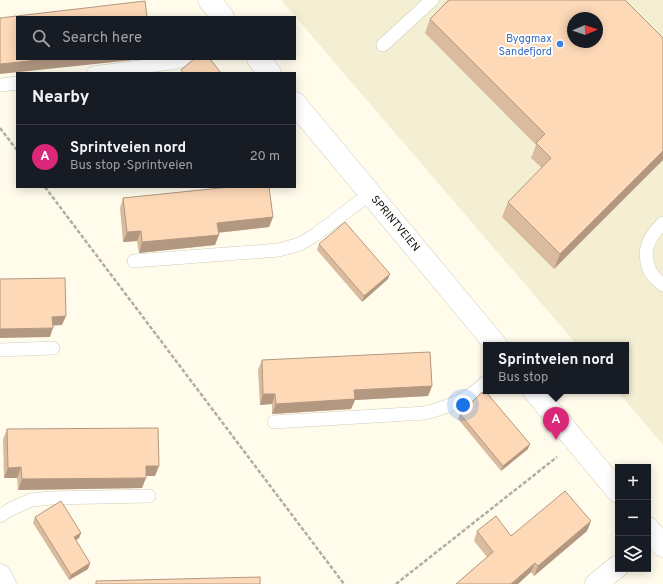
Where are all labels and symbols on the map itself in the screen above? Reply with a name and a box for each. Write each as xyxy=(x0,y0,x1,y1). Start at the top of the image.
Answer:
north arrow xyxy=(567,12,603,48)
place label: Byggmax Sandefjord xyxy=(499,32,552,59)
marker: Byggmax Sandefjord xyxy=(555,39,565,49)
street label: SPRINTVEIEN xyxy=(368,193,423,254)
your location xyxy=(453,395,473,415)
pin: A xyxy=(543,407,569,440)

